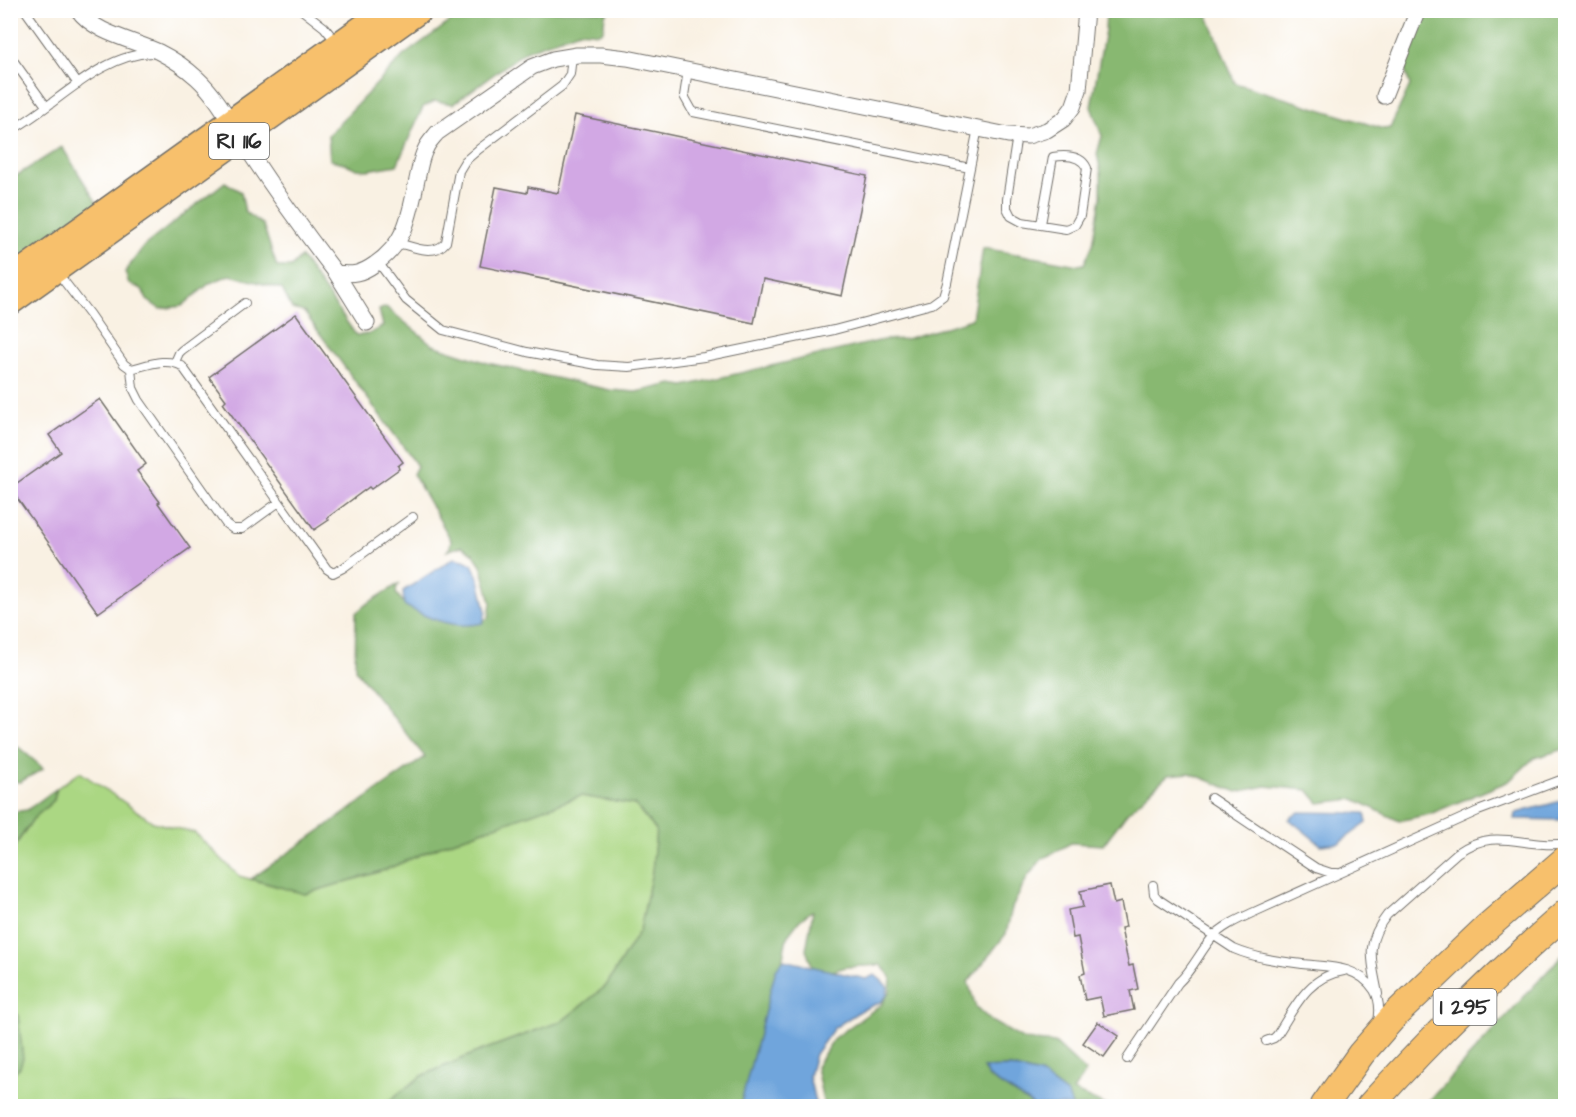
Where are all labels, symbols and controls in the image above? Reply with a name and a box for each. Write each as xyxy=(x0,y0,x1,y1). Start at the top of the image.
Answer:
road number: RI 116 xyxy=(209,123,269,159)
road number: I 295 xyxy=(1434,989,1496,1025)

